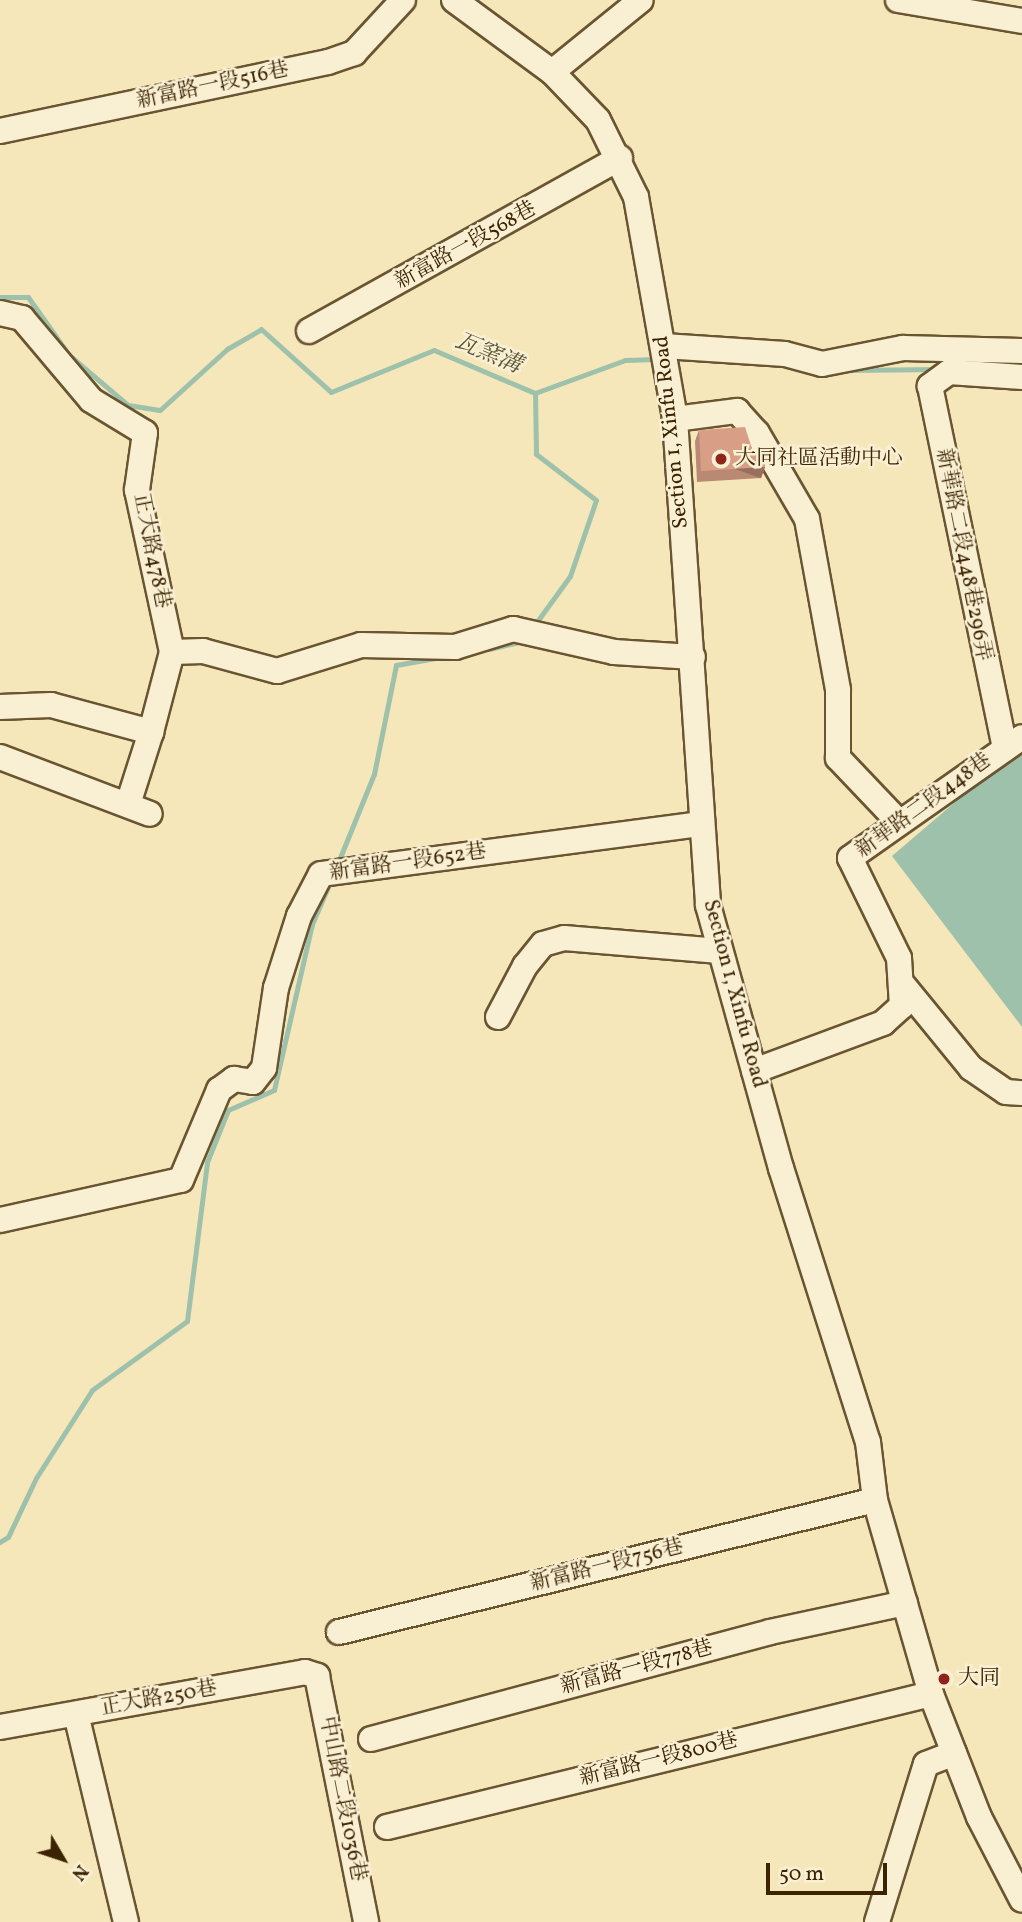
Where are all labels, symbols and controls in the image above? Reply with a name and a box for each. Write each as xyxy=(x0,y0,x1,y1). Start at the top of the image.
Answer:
street label: 新富路一段516巷 xyxy=(135,58,291,114)
street label: 新富路一段568巷 xyxy=(391,197,541,295)
water label: 瓦窯溝 xyxy=(451,328,525,380)
street label: Section 1, Xinfu Road xyxy=(649,334,695,530)
place label: 大同社區活動中心 xyxy=(735,446,903,472)
street label: 新華路二段448巷296弄 xyxy=(930,447,996,663)
marker: 大同社區活動中心 xyxy=(713,451,729,467)
street label: 正大路478巷 xyxy=(127,491,175,611)
street label: 新華路二段448巷 xyxy=(851,748,997,864)
street label: 新富路一段652巷 xyxy=(328,840,488,886)
street label: Section 1, Xinfu Road xyxy=(697,897,771,1091)
street label: 新富路一段756巷 xyxy=(528,1535,686,1597)
street label: 新富路一段778巷 xyxy=(558,1636,716,1700)
place label: 大同 xyxy=(958,1666,1000,1692)
marker: 大同 xyxy=(936,1671,952,1687)
street label: 正大路250巷 xyxy=(99,1676,219,1722)
street label: 中山路二段1036巷 xyxy=(314,1714,370,1884)
street label: 新富路一段800巷 xyxy=(577,1728,741,1792)
north arrow xyxy=(28,1824,98,1894)
scale bar xyxy=(770,1848,891,1892)
text: N xyxy=(65,1859,94,1886)
text: 50 m xyxy=(779,1860,824,1889)

